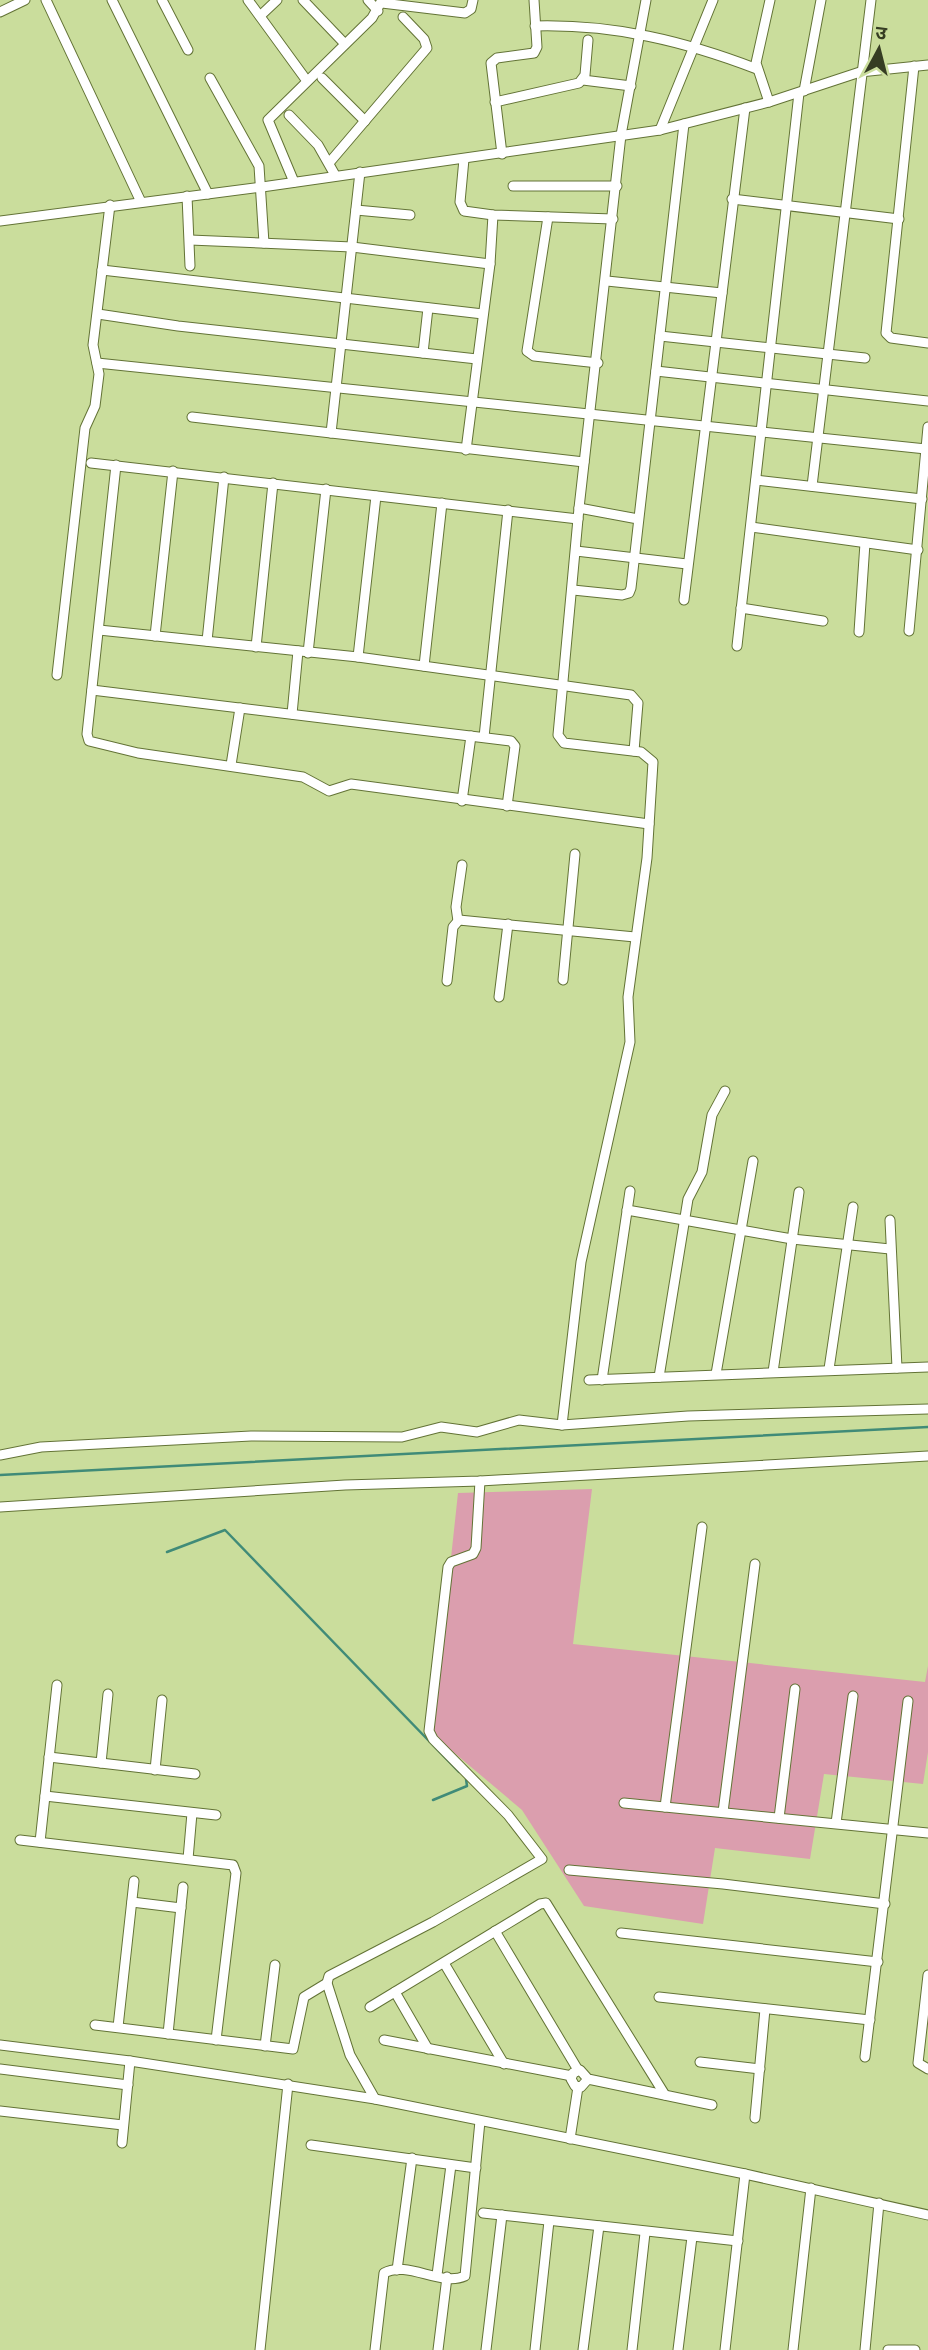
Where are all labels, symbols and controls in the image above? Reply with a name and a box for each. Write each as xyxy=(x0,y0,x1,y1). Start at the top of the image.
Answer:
north arrow xyxy=(844,14,914,84)
text: उ xyxy=(874,22,889,44)

